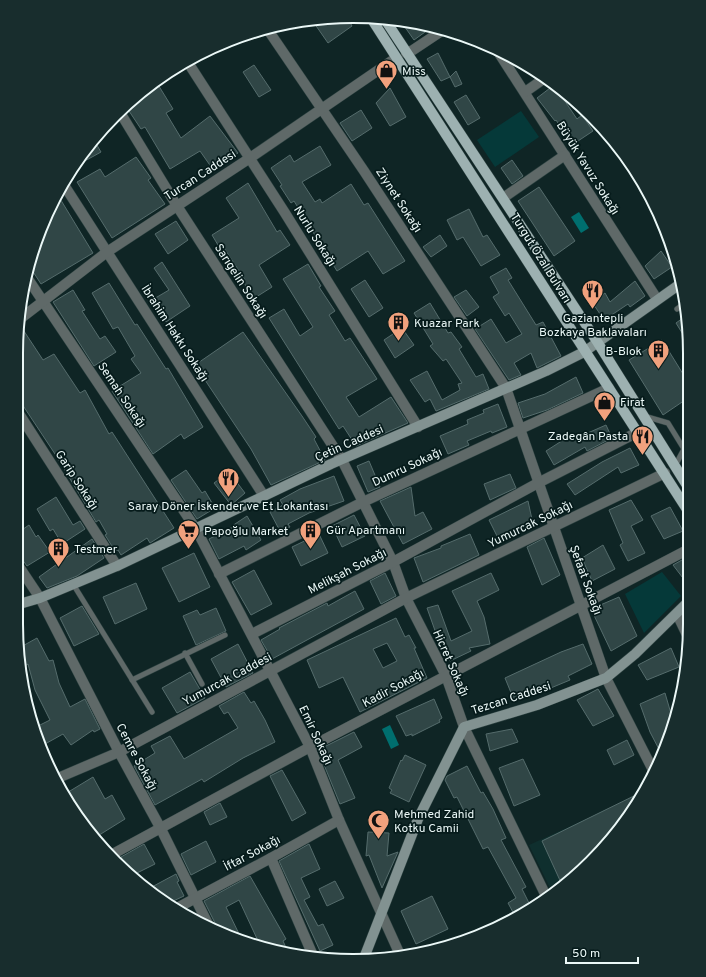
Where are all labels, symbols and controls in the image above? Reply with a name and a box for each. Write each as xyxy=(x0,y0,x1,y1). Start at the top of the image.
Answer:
shop icon: Miss xyxy=(373,58,399,91)
place label: Miss xyxy=(402,64,426,80)
street label: Büyük Yavuz Sokağı xyxy=(552,119,622,218)
street label: Turcan Caddesi xyxy=(162,147,239,205)
street label: Ziynet Sokağı xyxy=(371,165,425,236)
street label: Nurlu Sokağı xyxy=(289,203,339,270)
street label: Turgut Özal Bulvarı xyxy=(506,210,574,307)
street label: Sarıgelin Sokağı xyxy=(210,241,270,322)
restaurant icon: Gaziantepli Bozkaya Baklavaları xyxy=(580,278,606,311)
street label: İbrahim Hakkı Sokağı xyxy=(137,282,212,385)
building icon: Kuazar Park xyxy=(386,310,412,343)
place label: Gaziantepli Bozkaya Baklavaları xyxy=(539,311,647,341)
place label: Kuazar Park xyxy=(414,316,480,332)
building icon: B-Blok xyxy=(645,338,671,371)
place label: B-Blok xyxy=(605,344,642,360)
street label: Semah Sokağı xyxy=(93,360,149,431)
shop icon: Firat xyxy=(591,389,617,422)
place label: Firat xyxy=(620,395,645,411)
street label: Çetin Caddesi xyxy=(312,422,386,466)
restaurant icon: Zadegân Pasta xyxy=(630,423,656,456)
place label: Zadegân Pasta xyxy=(548,429,628,445)
street label: Dumru Sokağı xyxy=(370,445,445,491)
street label: Garip Sokağı xyxy=(51,448,101,513)
restaurant icon: Saray Döner İskender ve Et Lokantası xyxy=(215,466,241,499)
street label: Yumurcak Sokağı xyxy=(485,497,576,552)
place label: Saray Döner İskender ve Et Lokantası xyxy=(128,499,328,515)
building icon: Gür Apartmanı xyxy=(297,517,323,550)
supermarket icon: Papoğlu Market xyxy=(176,518,202,551)
place label: Gür Apartmanı xyxy=(326,523,405,539)
place label: Papoğlu Market xyxy=(204,524,288,540)
building icon: Testmer xyxy=(46,536,72,569)
place label: Testmer xyxy=(74,542,118,558)
street label: Şefaat Sokağı xyxy=(565,543,605,617)
street label: Melikşah Sokağı xyxy=(306,545,389,599)
street label: Hicret Sokağı xyxy=(428,627,472,699)
street label: Yumurcak Caddesi xyxy=(180,650,275,710)
street label: Kadir Sokağı xyxy=(360,666,427,712)
street label: Tezcan Caddesi xyxy=(469,679,553,719)
street label: Emir Sokağı xyxy=(294,703,336,768)
street label: Cemre Sokağı xyxy=(112,721,161,794)
place label: Mehmed Zahid Kotku Camii xyxy=(394,807,474,837)
mosque icon: Mehmed Zahid Kotku Camii xyxy=(365,808,391,841)
street label: İftar Sokağı xyxy=(221,832,284,875)
scale bar xyxy=(566,939,638,965)
text: 50 m xyxy=(572,946,600,962)

